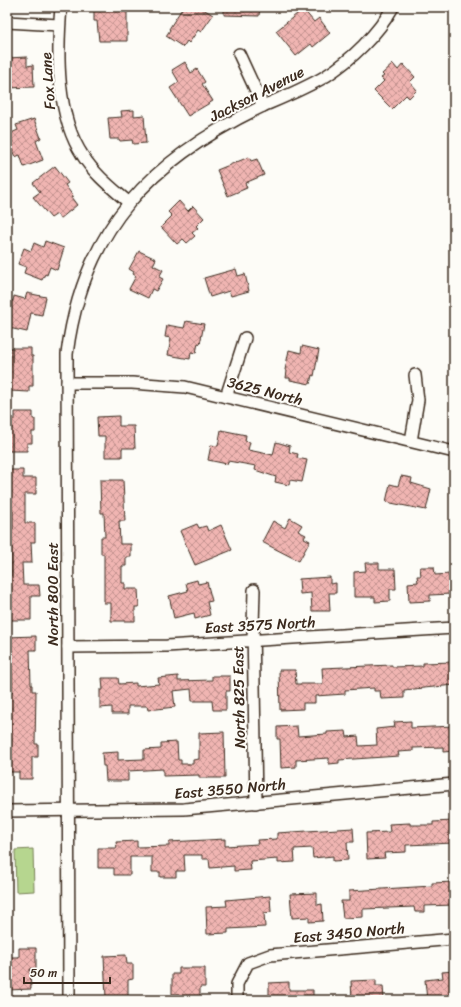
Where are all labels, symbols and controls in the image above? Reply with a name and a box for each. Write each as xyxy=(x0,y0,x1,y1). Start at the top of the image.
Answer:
street label: Fox Lane xyxy=(33,52,63,110)
street label: Jackson Avenue xyxy=(204,59,309,130)
street label: 3625 North xyxy=(224,369,306,413)
street label: North 800 East xyxy=(40,542,66,646)
street label: East 3575 North xyxy=(204,609,316,641)
street label: North 825 East xyxy=(225,645,253,749)
street label: East 3550 North xyxy=(173,771,287,807)
street label: East 3450 North xyxy=(292,915,406,951)
scale bar xyxy=(24,959,110,985)
text: 50 m xyxy=(30,962,57,984)

